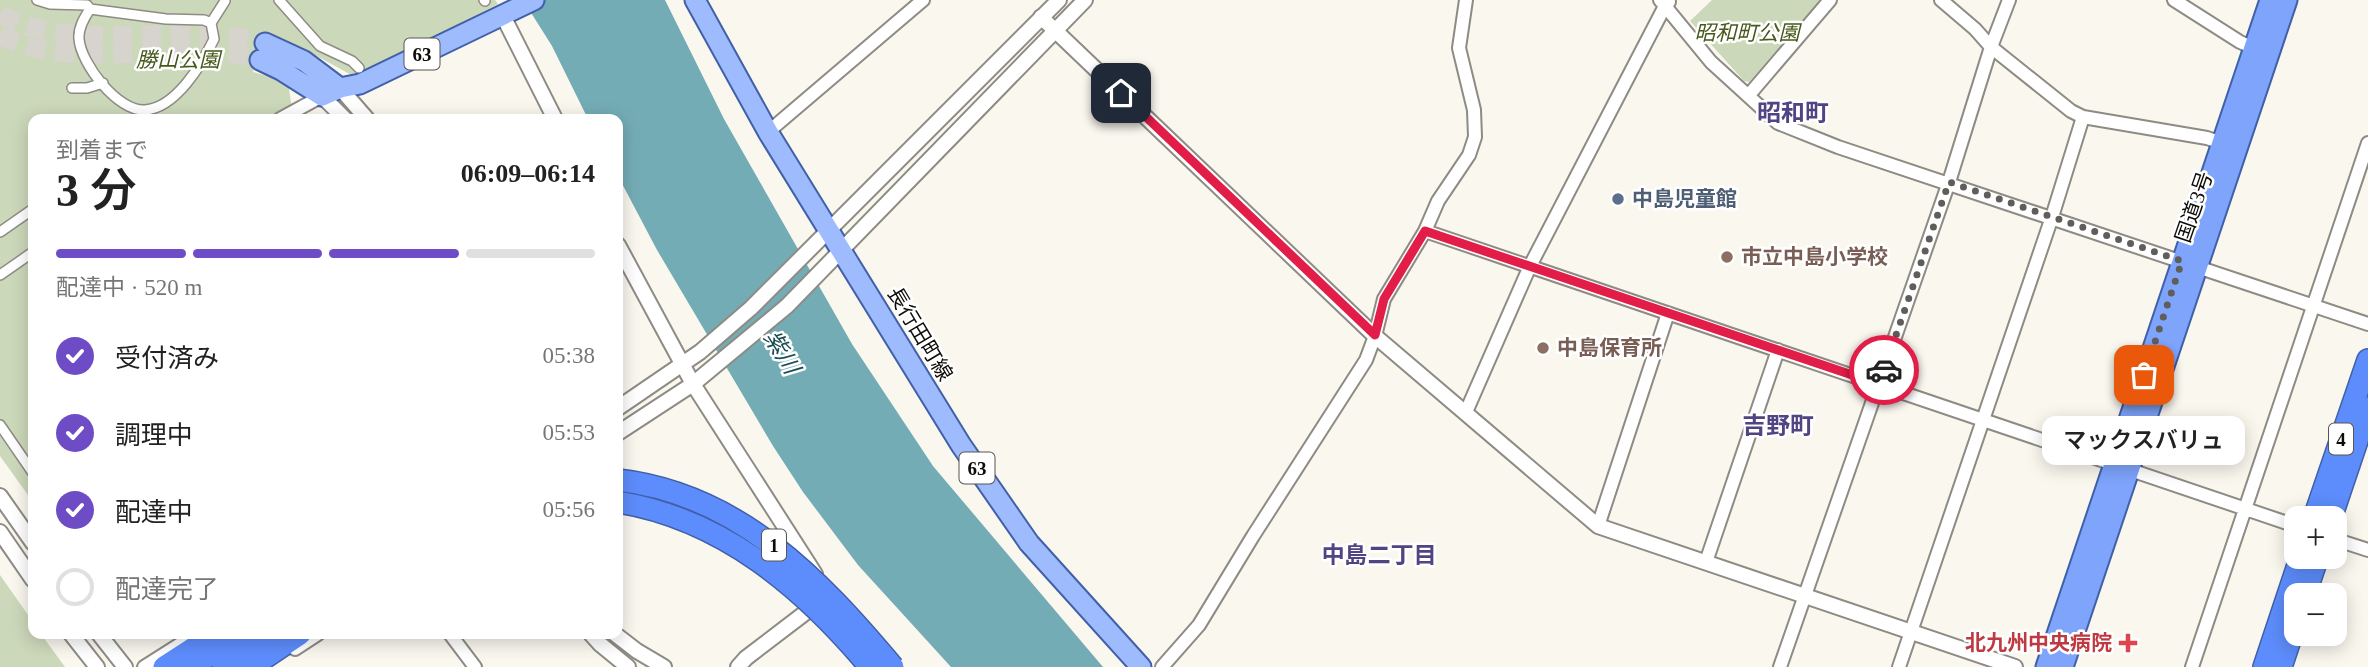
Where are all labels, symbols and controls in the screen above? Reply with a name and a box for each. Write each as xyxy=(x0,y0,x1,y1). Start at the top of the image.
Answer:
park label: 昭和町公園 xyxy=(1695,21,1802,45)
road number: 63 xyxy=(404,38,440,70)
park label: 勝山公園 xyxy=(136,48,223,72)
pin xyxy=(1091,63,1151,123)
icon: home xyxy=(1102,74,1140,112)
district label: 昭和町 xyxy=(1757,100,1829,126)
text: 到着まで xyxy=(56,138,148,163)
text: 06:09–06:14 xyxy=(461,159,595,188)
text: 3 分 xyxy=(56,165,137,216)
street label: 国道3号 xyxy=(2171,168,2217,246)
place label: 中島児童館 xyxy=(1632,187,1737,211)
marker: 中島児童館 xyxy=(1610,191,1626,207)
place label: 市立中島小学校 xyxy=(1741,245,1888,269)
marker: 市立中島小学校 xyxy=(1719,249,1735,265)
text: 配達中 · 520 m xyxy=(56,275,202,300)
street label: 長行田町線 xyxy=(883,283,957,385)
water label: 紫川 xyxy=(759,326,806,381)
courier xyxy=(1849,335,1919,405)
place label: 中島保育所 xyxy=(1557,336,1662,360)
icon: check xyxy=(56,337,94,375)
marker: 中島保育所 xyxy=(1535,340,1551,356)
text: 05:38 xyxy=(543,343,595,368)
text: 受付済み xyxy=(115,344,219,373)
pin xyxy=(2114,345,2174,405)
icon: car xyxy=(1865,351,1903,389)
icon: bag xyxy=(2125,356,2163,394)
district label: 吉野町 xyxy=(1742,413,1814,439)
icon: check xyxy=(56,414,94,452)
callout: マックスバリュ xyxy=(2042,417,2246,466)
text: 05:53 xyxy=(543,420,595,445)
text: 調理中 xyxy=(115,421,193,450)
road number: 4 xyxy=(2329,424,2353,454)
text: マックスバリュ xyxy=(2063,428,2224,453)
road number: 63 xyxy=(960,453,995,484)
icon: check xyxy=(56,491,94,529)
text: 05:56 xyxy=(543,497,595,522)
text: 配達中 xyxy=(115,498,193,527)
map controls xyxy=(2284,506,2347,646)
button: + xyxy=(2284,506,2347,569)
road number: 1 xyxy=(762,530,786,560)
district label: 中島二丁目 xyxy=(1322,543,1437,568)
text: 配達完了 xyxy=(115,575,219,604)
button: − xyxy=(2284,583,2347,646)
place label: 北九州中央病院 xyxy=(1965,631,2112,655)
marker: 北九州中央病院 xyxy=(2118,633,2138,653)

